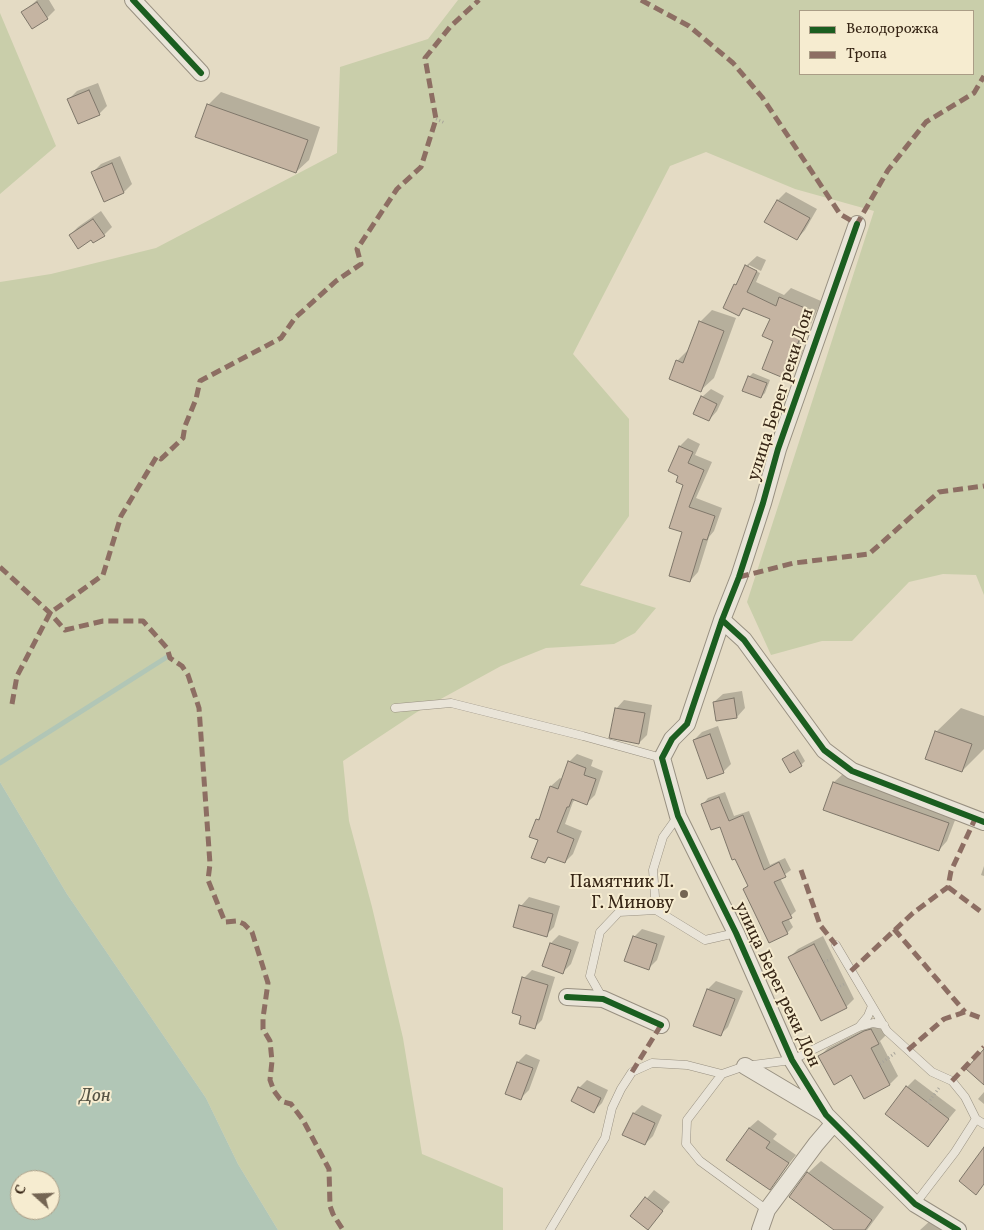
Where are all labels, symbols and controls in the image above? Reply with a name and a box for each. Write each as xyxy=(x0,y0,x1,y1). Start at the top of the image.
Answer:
legend xyxy=(799,10,974,75)
text: Велодорожка xyxy=(846,19,939,40)
text: Тропа xyxy=(846,44,887,65)
street label: улица Берег реки Дон xyxy=(744,306,820,484)
place label: Памятник Л. Г. Минову xyxy=(570,873,674,916)
marker: Памятник Л. Г. Минову xyxy=(678,888,690,900)
street label: улица Берег реки Дон xyxy=(728,899,824,1071)
water label: Дон xyxy=(79,1087,111,1109)
north arrow xyxy=(10,1170,60,1220)
text: С xyxy=(11,1183,32,1198)

